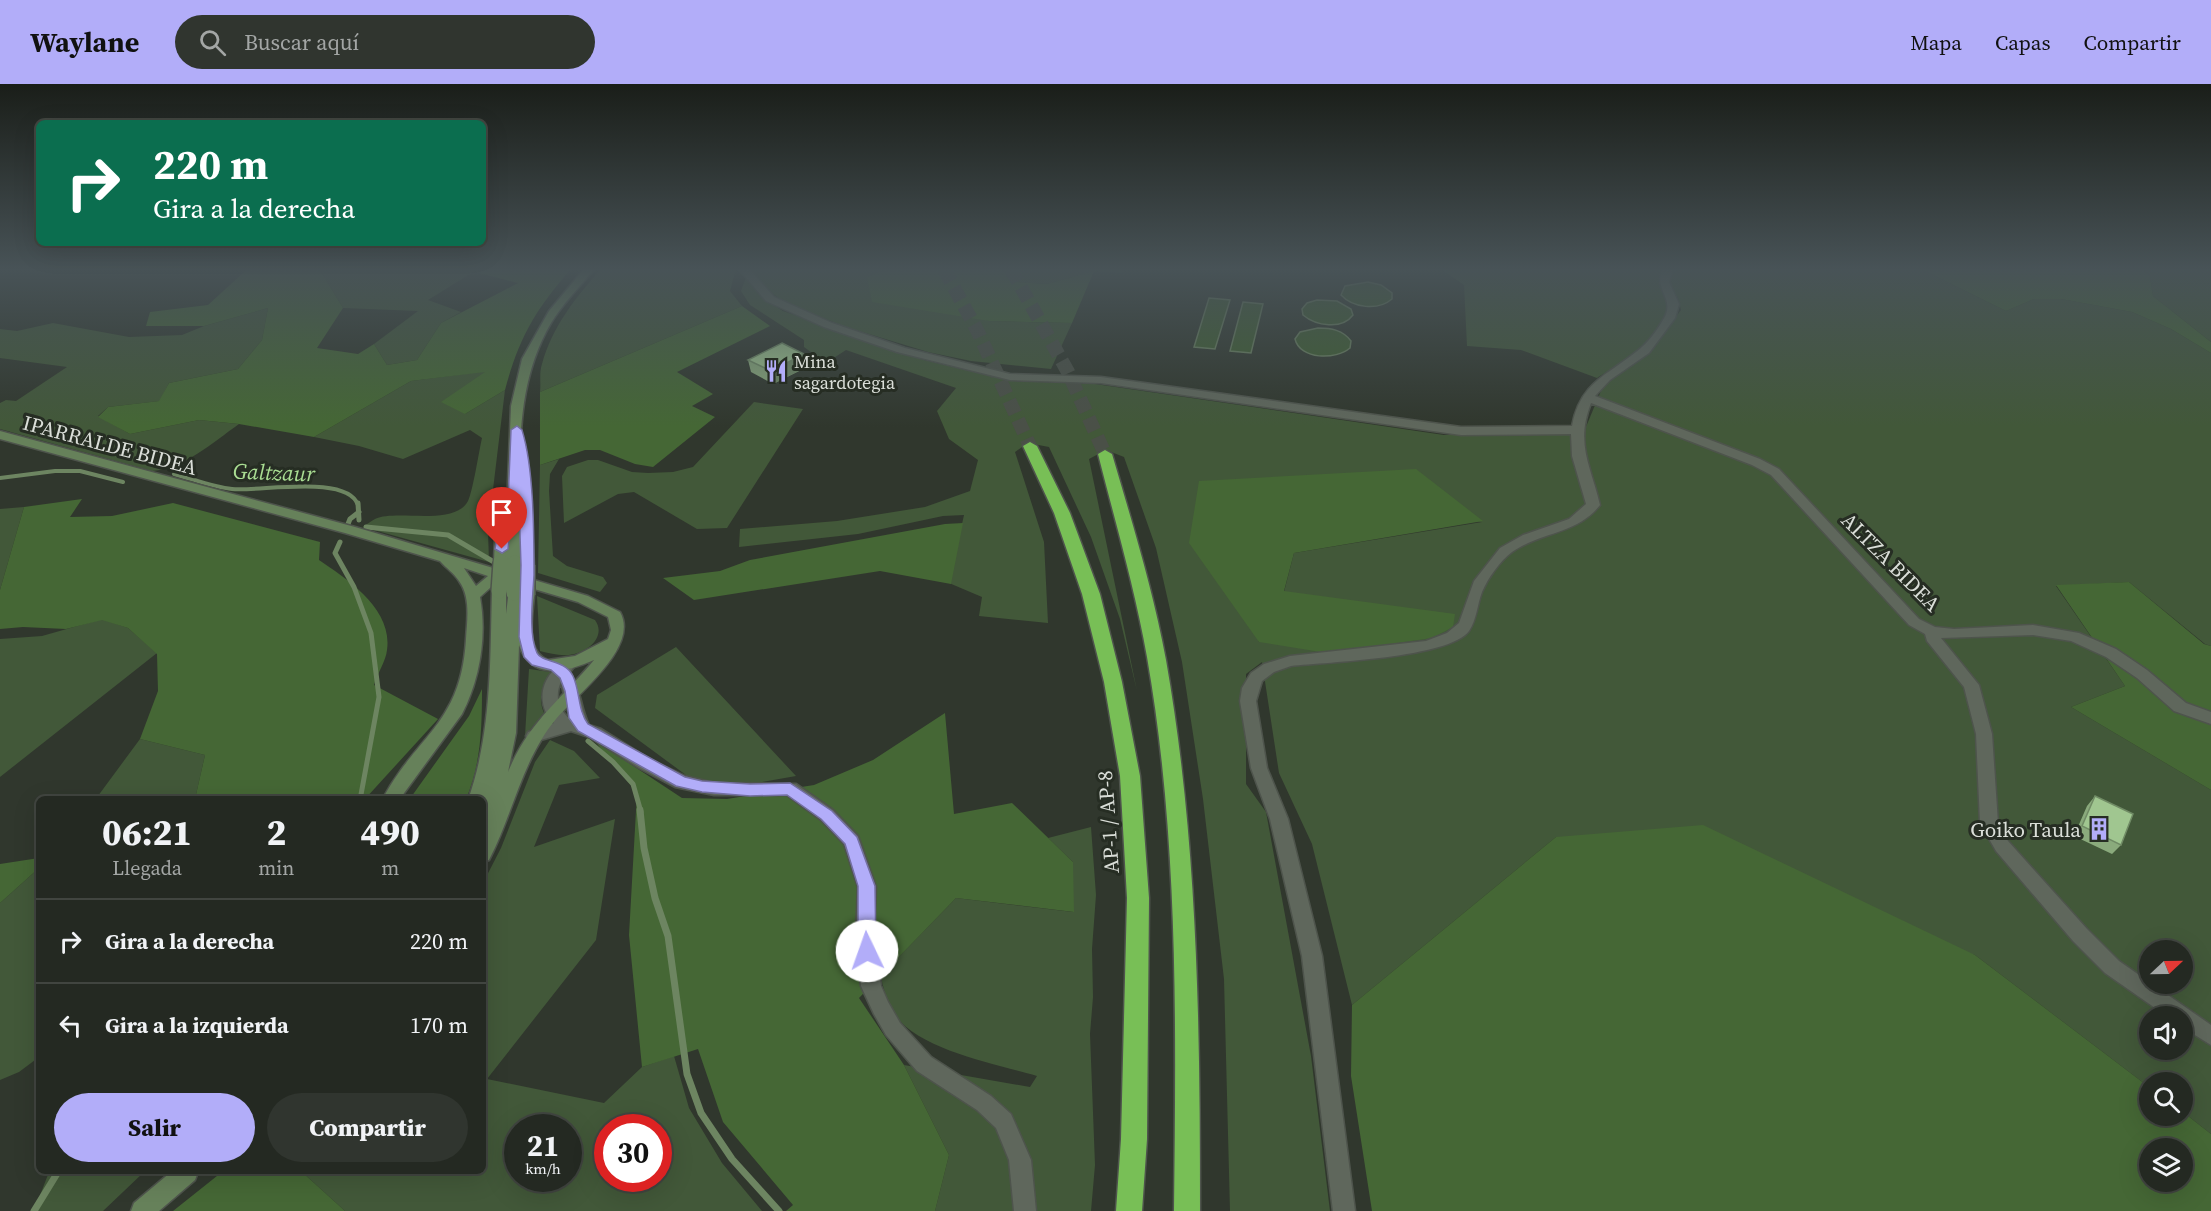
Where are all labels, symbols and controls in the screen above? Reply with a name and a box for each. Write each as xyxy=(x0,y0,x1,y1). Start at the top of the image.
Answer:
search box xyxy=(175,15,595,69)
text: Waylane xyxy=(30,23,139,61)
icon: search xyxy=(196,26,229,59)
text: Buscar aquí xyxy=(244,27,359,57)
text: Mapa xyxy=(1910,28,1962,57)
text: Capas xyxy=(1995,28,2051,57)
text: Compartir xyxy=(2084,28,2181,57)
text: 220 m xyxy=(153,135,268,193)
icon: right xyxy=(54,144,132,222)
text: Gira a la derecha xyxy=(153,190,355,227)
place label: Mina sagardotegia xyxy=(794,349,896,395)
restaurant icon: Mina sagardotegia xyxy=(763,358,789,384)
street label: IPARRALDE BIDEA xyxy=(20,408,200,482)
water label: Galtzaur xyxy=(232,456,317,488)
pin xyxy=(476,487,527,549)
icon: arrive xyxy=(485,496,518,529)
street label: ALTZA BIDEA xyxy=(1835,506,1947,618)
street label: AP-1 / AP-8 xyxy=(1090,770,1126,874)
text: 06:21 xyxy=(102,808,192,857)
text: 2 xyxy=(266,808,286,857)
text: 490 xyxy=(360,808,420,857)
place label: Goiko Taula xyxy=(1970,815,2081,844)
building icon: Goiko Taula xyxy=(2086,816,2112,842)
text: Llegada xyxy=(112,854,182,882)
text: min xyxy=(258,854,294,882)
text: m xyxy=(381,854,399,882)
position arrow xyxy=(835,919,899,983)
icon: right xyxy=(54,925,87,958)
text: Gira a la derecha xyxy=(105,926,274,956)
text: 220 m xyxy=(410,926,468,956)
north arrow xyxy=(2139,940,2193,994)
map controls xyxy=(2139,940,2193,1192)
button: sound xyxy=(2139,1006,2193,1060)
icon: left xyxy=(54,1009,87,1042)
text: Gira a la izquierda xyxy=(105,1010,289,1040)
text: 170 m xyxy=(410,1010,468,1040)
button: search xyxy=(2139,1072,2193,1126)
button: Salir xyxy=(54,1093,255,1162)
button: Compartir xyxy=(267,1093,468,1162)
speed limit sign: 30 xyxy=(594,1114,672,1192)
text: 21 xyxy=(527,1125,559,1166)
button: layers xyxy=(2139,1138,2193,1192)
text: km/h xyxy=(525,1158,561,1179)

